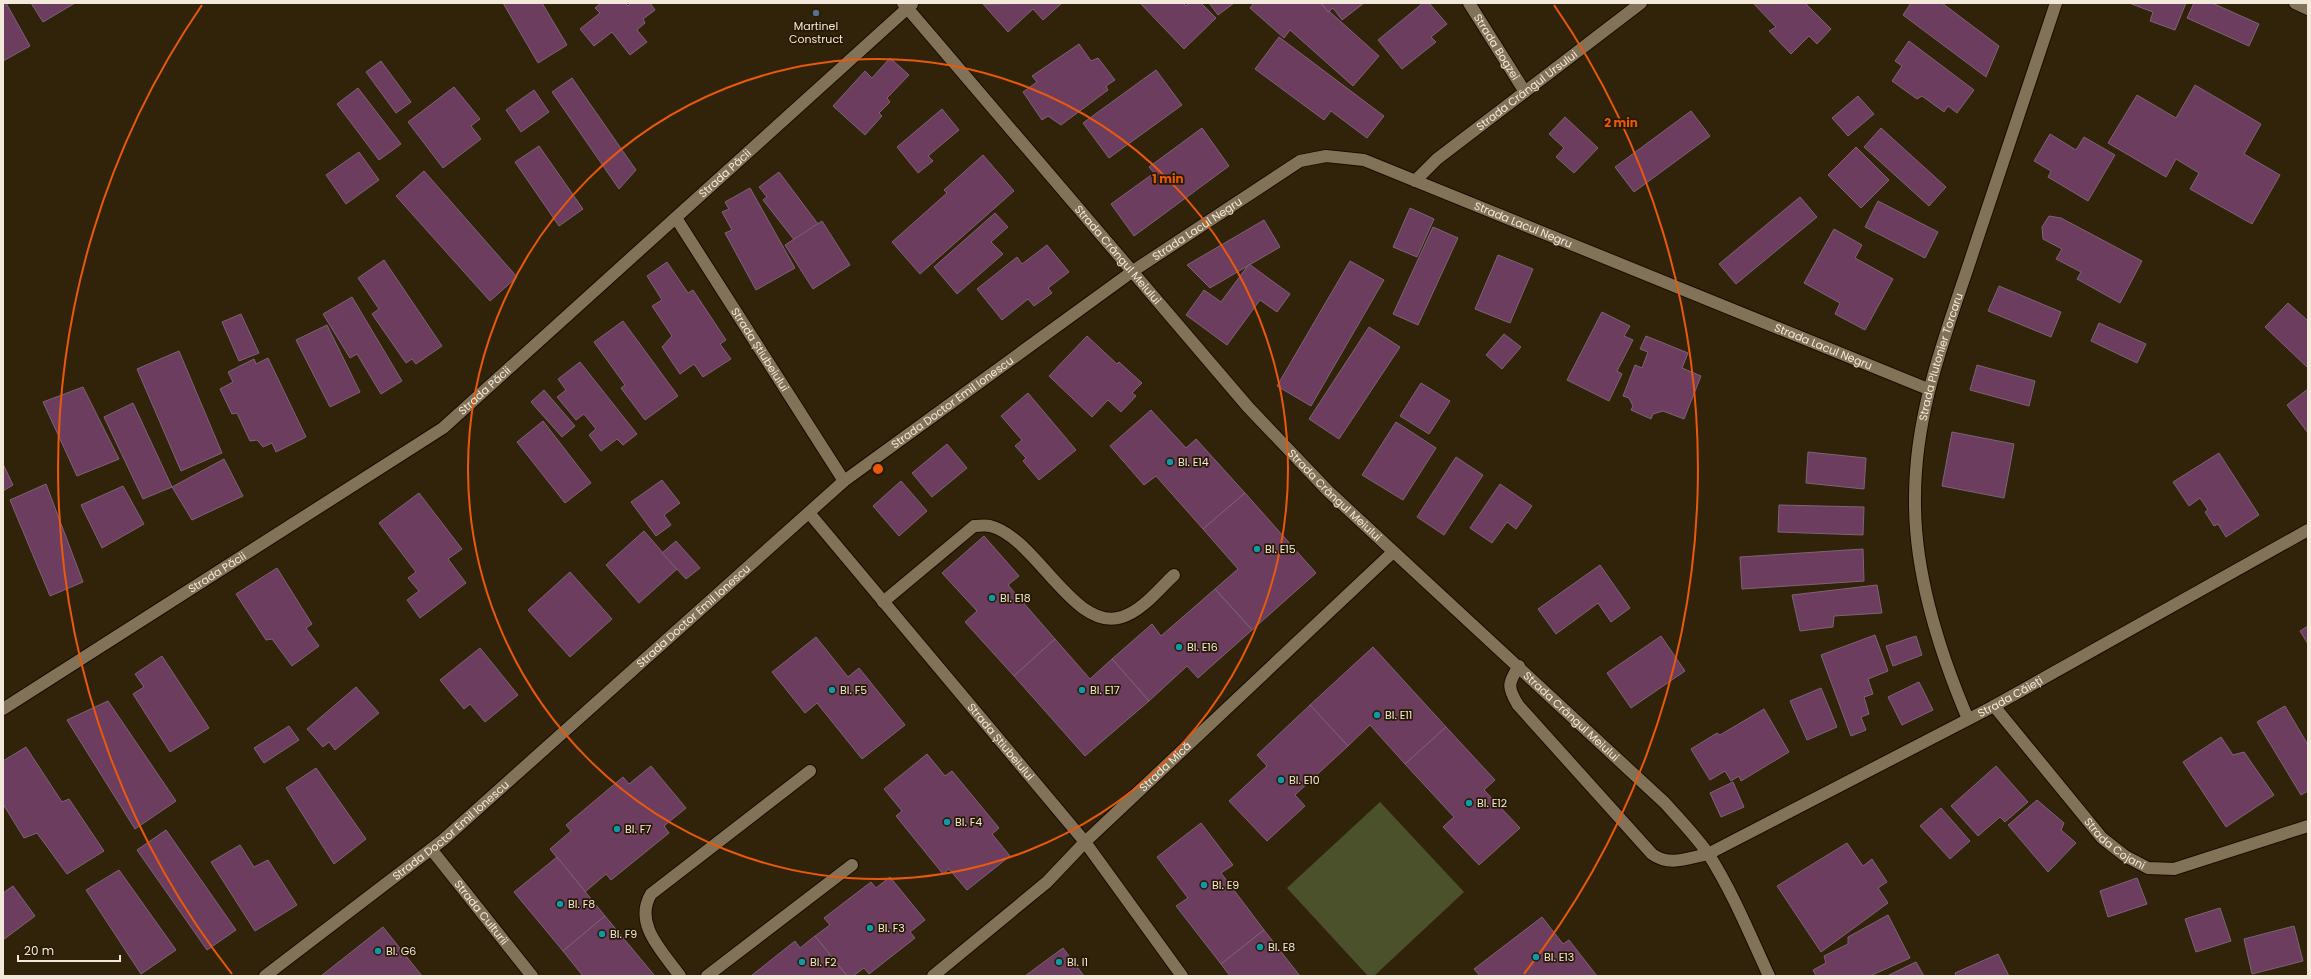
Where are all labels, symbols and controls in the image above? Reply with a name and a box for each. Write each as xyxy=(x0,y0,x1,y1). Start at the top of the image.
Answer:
marker: Martinel Construct xyxy=(811,8,821,18)
street label: Strada Bogzei xyxy=(1470,11,1524,84)
place label: Martinel Construct xyxy=(789,18,843,47)
street label: Strada Crângul Ursului xyxy=(1473,46,1581,134)
text: 2 min xyxy=(1604,114,1638,131)
street label: Strada Păcii xyxy=(695,145,755,201)
text: 1 min xyxy=(1152,170,1184,187)
street label: Strada Lacul Negru xyxy=(1149,193,1245,264)
street label: Strada Lacul Negru xyxy=(1472,198,1575,252)
street label: Strada Crângul Meiului xyxy=(1071,202,1165,308)
street label: Strada Plutonier Torcaru xyxy=(1915,291,1967,422)
street label: Strada Știubeiului xyxy=(727,304,793,395)
street label: Strada Lacul Negru xyxy=(1772,319,1875,374)
street label: Strada Doctor Emil Ionescu xyxy=(888,352,1017,452)
street label: Strada Păcii xyxy=(455,362,514,418)
street label: Strada Crângul Meiului xyxy=(1284,446,1385,545)
place label: Bl. E14 xyxy=(1178,454,1209,470)
marker: Bl. E14 xyxy=(1165,457,1175,467)
centre of rings xyxy=(871,462,885,476)
place label: Bl. E15 xyxy=(1265,541,1296,557)
marker: Bl. E15 xyxy=(1252,544,1262,554)
street label: Strada Păcii xyxy=(185,548,249,597)
street label: Strada Doctor Emil Ionescu xyxy=(633,561,754,671)
place label: Bl. E18 xyxy=(1000,590,1031,606)
marker: Bl. E18 xyxy=(987,593,997,603)
place label: Bl. E16 xyxy=(1187,639,1218,655)
marker: Bl. E16 xyxy=(1174,642,1184,652)
street label: Strada Crângul Meiului xyxy=(1520,668,1623,765)
street label: Strada Căieți xyxy=(1975,672,2046,721)
place label: Bl. F5 xyxy=(840,682,867,698)
place label: Bl. E17 xyxy=(1090,682,1120,698)
marker: Bl. F5 xyxy=(827,685,837,695)
marker: Bl. E17 xyxy=(1077,685,1087,695)
street label: Strada Știubeiului xyxy=(964,699,1038,784)
place label: Bl. E11 xyxy=(1385,707,1412,723)
marker: Bl. E11 xyxy=(1372,710,1382,720)
street label: Strada Mică xyxy=(1136,738,1195,795)
place label: Bl. E10 xyxy=(1289,772,1320,788)
marker: Bl. E10 xyxy=(1276,775,1286,785)
street label: Strada Doctor Emil Ionescu xyxy=(389,777,512,884)
place label: Bl. E12 xyxy=(1477,795,1507,811)
marker: Bl. E12 xyxy=(1464,798,1474,808)
place label: Bl. F4 xyxy=(955,814,982,830)
street label: Strada Cojani xyxy=(2080,814,2148,873)
marker: Bl. F4 xyxy=(942,817,952,827)
place label: Bl. F7 xyxy=(625,821,651,837)
marker: Bl. F7 xyxy=(612,824,622,834)
street label: Strada Culturii xyxy=(451,877,512,948)
place label: Bl. E9 xyxy=(1212,877,1239,893)
marker: Bl. E9 xyxy=(1199,880,1209,890)
place label: Bl. F8 xyxy=(568,896,595,912)
marker: Bl. F8 xyxy=(555,899,565,909)
place label: Bl. F3 xyxy=(878,920,905,936)
marker: Bl. F3 xyxy=(865,923,875,933)
place label: Bl. F9 xyxy=(610,926,637,942)
marker: Bl. F9 xyxy=(597,929,607,939)
scale bar xyxy=(18,937,120,963)
place label: Bl. E8 xyxy=(1268,939,1295,955)
text: 20 m xyxy=(24,942,54,959)
marker: Bl. E8 xyxy=(1255,942,1265,952)
place label: Bl. G6 xyxy=(386,943,416,959)
marker: Bl. G6 xyxy=(373,946,383,956)
place label: Bl. E13 xyxy=(1544,949,1574,965)
marker: Bl. E13 xyxy=(1531,952,1541,962)
place label: Bl. F2 xyxy=(810,954,837,970)
place label: Bl. I1 xyxy=(1067,954,1088,970)
marker: Bl. F2 xyxy=(797,957,807,967)
marker: Bl. I1 xyxy=(1054,957,1064,967)

